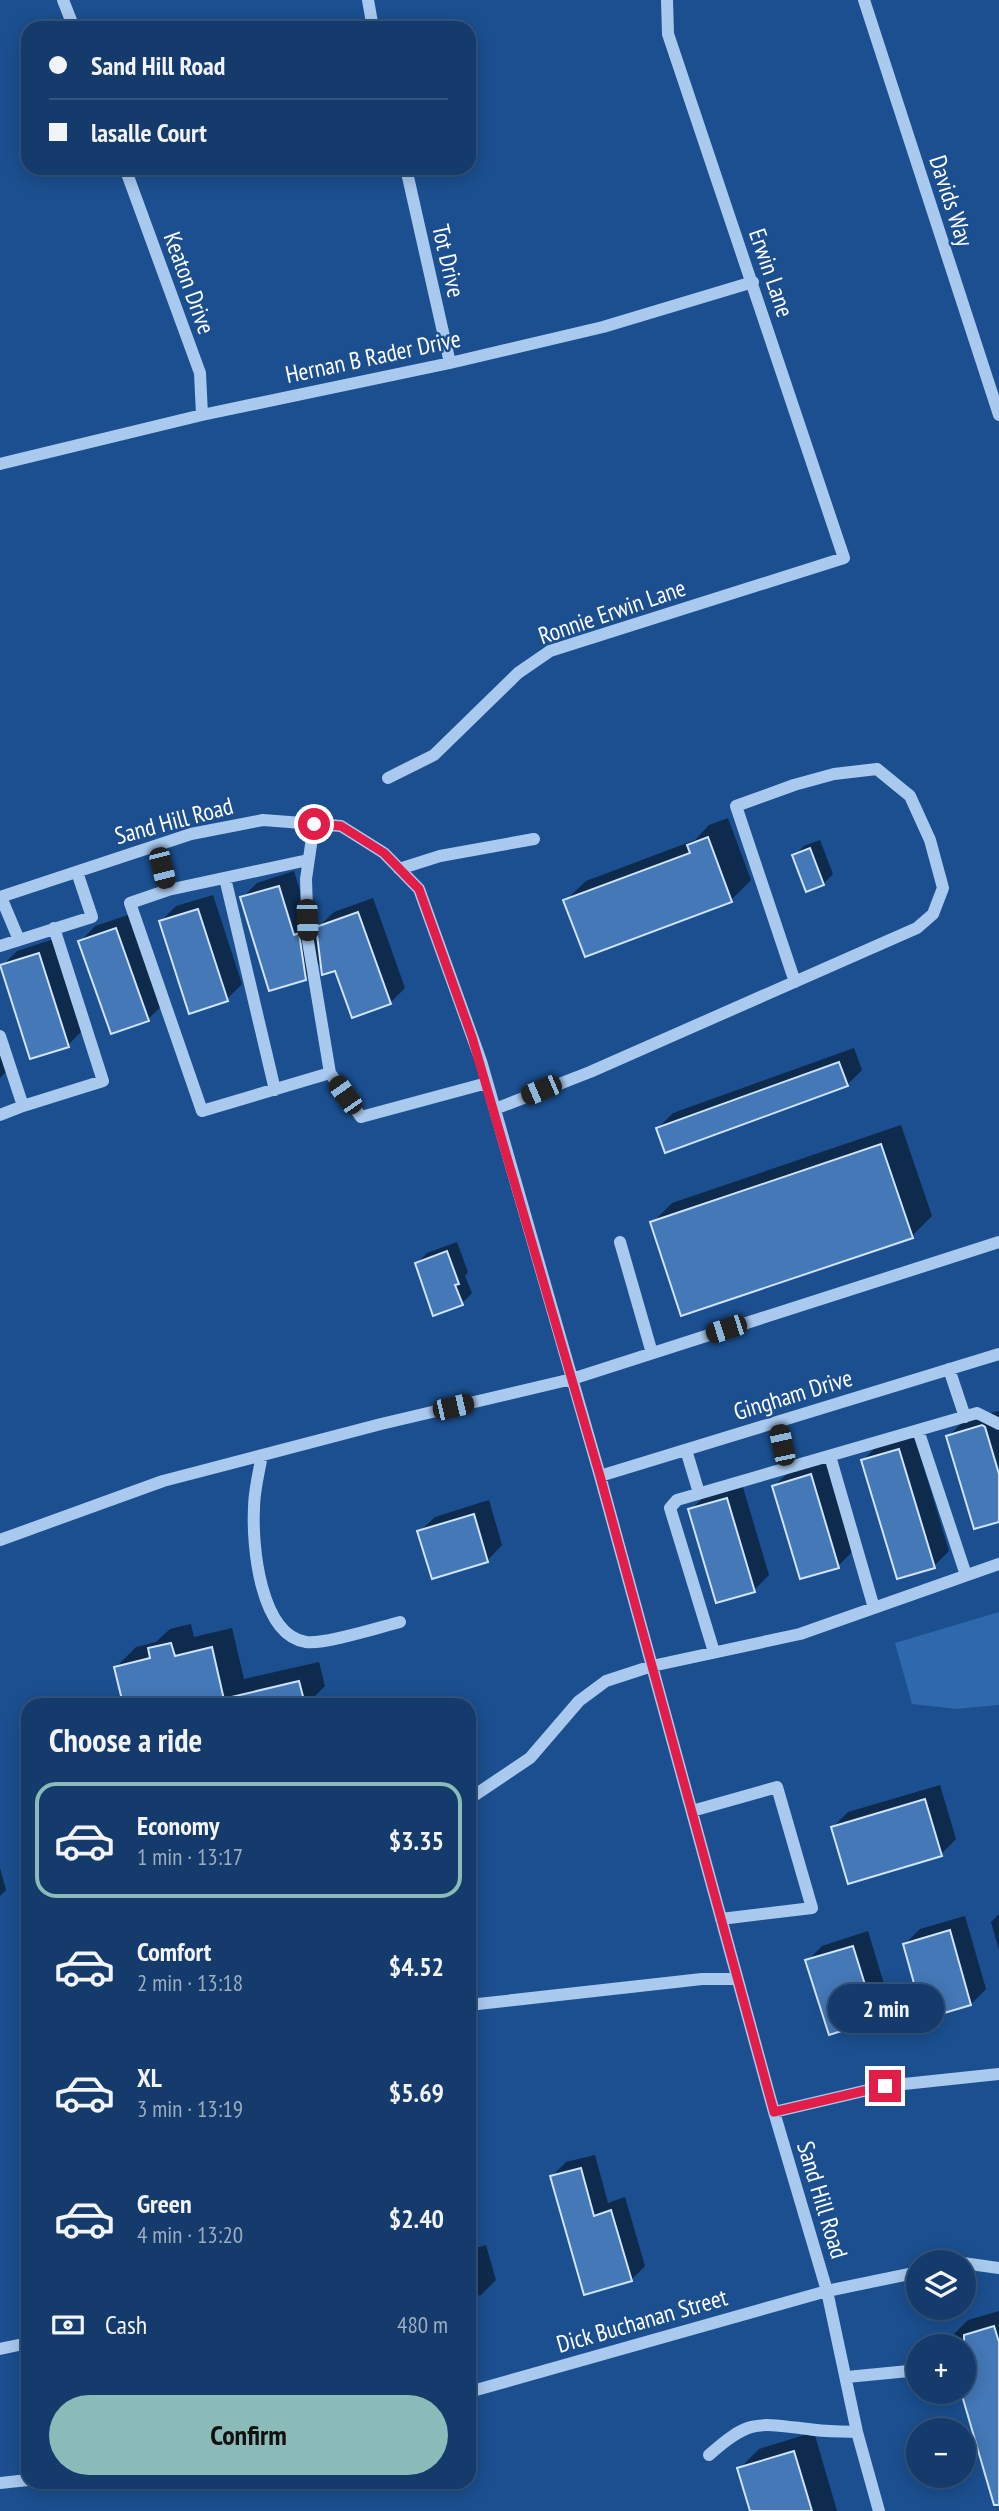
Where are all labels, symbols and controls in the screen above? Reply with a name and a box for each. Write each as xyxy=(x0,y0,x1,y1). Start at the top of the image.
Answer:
text: Sand Hill Road xyxy=(91,49,225,82)
text: lasalle Court xyxy=(91,116,207,149)
street label: Davids Way xyxy=(922,151,981,250)
street label: Tot Drive xyxy=(425,221,472,300)
street label: Erwin Lane xyxy=(742,225,801,321)
street label: Keaton Drive xyxy=(157,228,222,338)
street label: Hernan B Rader Drive xyxy=(283,323,463,390)
street label: Ronnie Erwin Lane xyxy=(534,572,690,651)
street label: Sand Hill Road xyxy=(111,790,236,851)
route start xyxy=(298,808,330,840)
car xyxy=(147,845,178,891)
car xyxy=(296,899,319,941)
car xyxy=(325,1072,366,1118)
car xyxy=(518,1072,565,1108)
car xyxy=(703,1313,750,1345)
street label: Gingham Drive xyxy=(730,1362,856,1427)
car xyxy=(431,1392,476,1422)
car xyxy=(768,1422,797,1468)
text: Choose a ride xyxy=(49,1719,202,1761)
icon: car xyxy=(53,1809,116,1872)
text: Economy xyxy=(137,1809,219,1842)
text: $3.35 xyxy=(389,1824,444,1857)
text: 1 min · 13:17 xyxy=(137,1842,243,1871)
icon: car xyxy=(53,1935,116,1998)
text: Comfort xyxy=(137,1935,211,1968)
text: $4.52 xyxy=(389,1950,444,1983)
text: 2 min · 13:18 xyxy=(137,1968,243,1997)
callout: 2 min xyxy=(827,1984,943,2034)
text: 2 min xyxy=(863,1994,909,2023)
icon: car xyxy=(53,2061,116,2124)
text: XL xyxy=(137,2061,162,2094)
route end xyxy=(869,2070,901,2102)
text: $5.69 xyxy=(389,2076,444,2109)
text: 3 min · 13:19 xyxy=(137,2094,243,2123)
street label: Sand Hill Road xyxy=(790,2137,855,2262)
icon: car xyxy=(53,2187,116,2250)
text: Green xyxy=(137,2187,192,2220)
text: $2.40 xyxy=(389,2202,444,2235)
text: 4 min · 13:20 xyxy=(137,2220,243,2249)
map controls xyxy=(906,2250,976,2488)
button: layers xyxy=(906,2250,976,2320)
street label: Dick Buchanan Street xyxy=(553,2281,731,2360)
icon: cash xyxy=(49,2306,87,2344)
text: Cash xyxy=(105,2308,147,2341)
text: 480 m xyxy=(397,2310,448,2339)
button: + xyxy=(906,2334,976,2404)
button: Confirm xyxy=(49,2395,448,2475)
button: − xyxy=(906,2418,976,2488)

